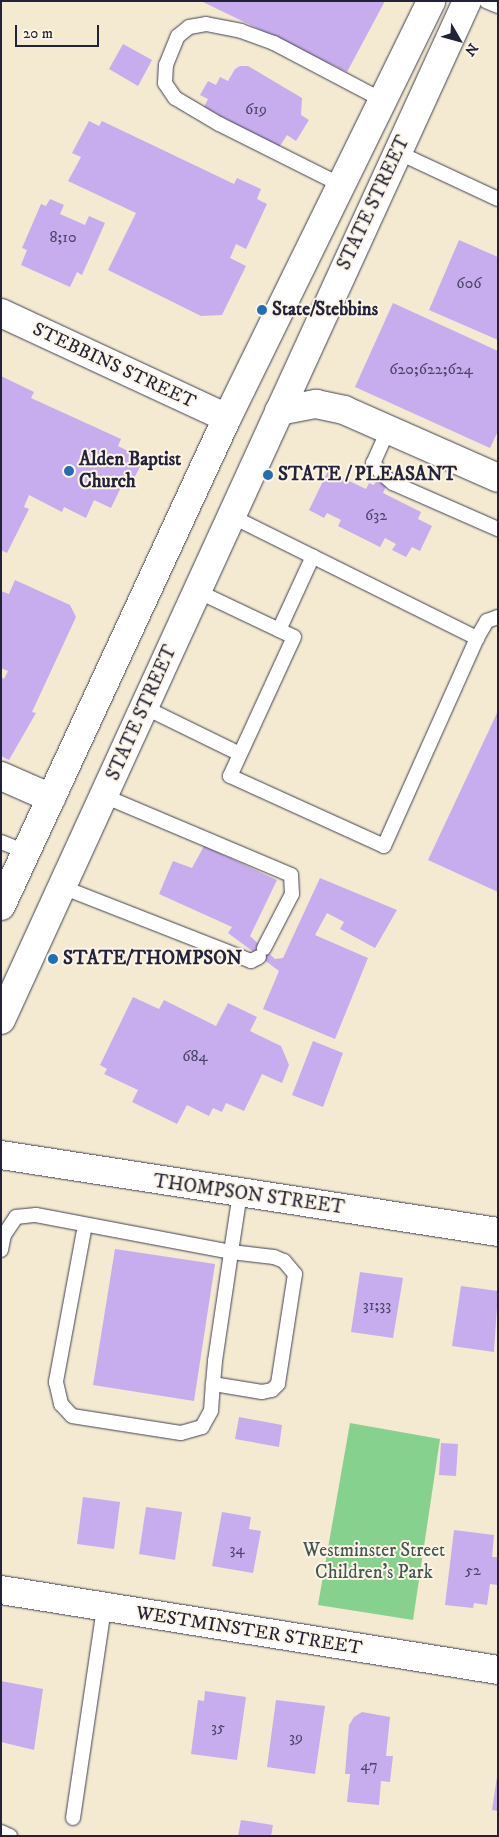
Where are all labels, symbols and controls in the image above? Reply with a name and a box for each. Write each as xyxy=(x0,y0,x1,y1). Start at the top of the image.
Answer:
scale bar xyxy=(18,15,101,47)
north arrow xyxy=(434,15,484,65)
text: 20 m xyxy=(23,24,53,43)
text: N xyxy=(460,39,481,59)
house number: 619 xyxy=(245,99,267,119)
street label: STATE STREET xyxy=(333,132,415,274)
house number: 8;10 xyxy=(49,227,77,247)
house number: 606 xyxy=(456,273,482,293)
place label: State/Stebbins xyxy=(272,299,378,321)
marker: State/Stebbins xyxy=(256,304,268,316)
street label: STEBBINS STREET xyxy=(29,318,199,414)
house number: 620;622;624 xyxy=(389,359,473,379)
place label: Alden Baptist Church xyxy=(79,449,181,493)
place label: STATE / PLEASANT xyxy=(278,464,457,486)
marker: Alden Baptist Church xyxy=(63,465,75,477)
marker: STATE / PLEASANT xyxy=(262,469,274,481)
house number: 632 xyxy=(365,505,387,525)
street label: STATE STREET xyxy=(102,642,182,784)
place label: STATE/THOMPSON xyxy=(63,948,242,970)
marker: STATE/THOMPSON xyxy=(47,953,59,965)
house number: 684 xyxy=(182,1046,208,1066)
street label: THOMPSON STREET xyxy=(152,1170,346,1220)
house number: 31;33 xyxy=(363,1295,391,1315)
house number: 34 xyxy=(229,1539,245,1559)
park label: Westminster Street Children’s Park xyxy=(303,1540,445,1584)
house number: 52 xyxy=(465,1560,481,1580)
street label: WESTMINSTER STREET xyxy=(134,1602,364,1660)
house number: 35 xyxy=(211,1717,225,1737)
house number: 39 xyxy=(289,1727,303,1747)
house number: 47 xyxy=(360,1755,378,1775)

